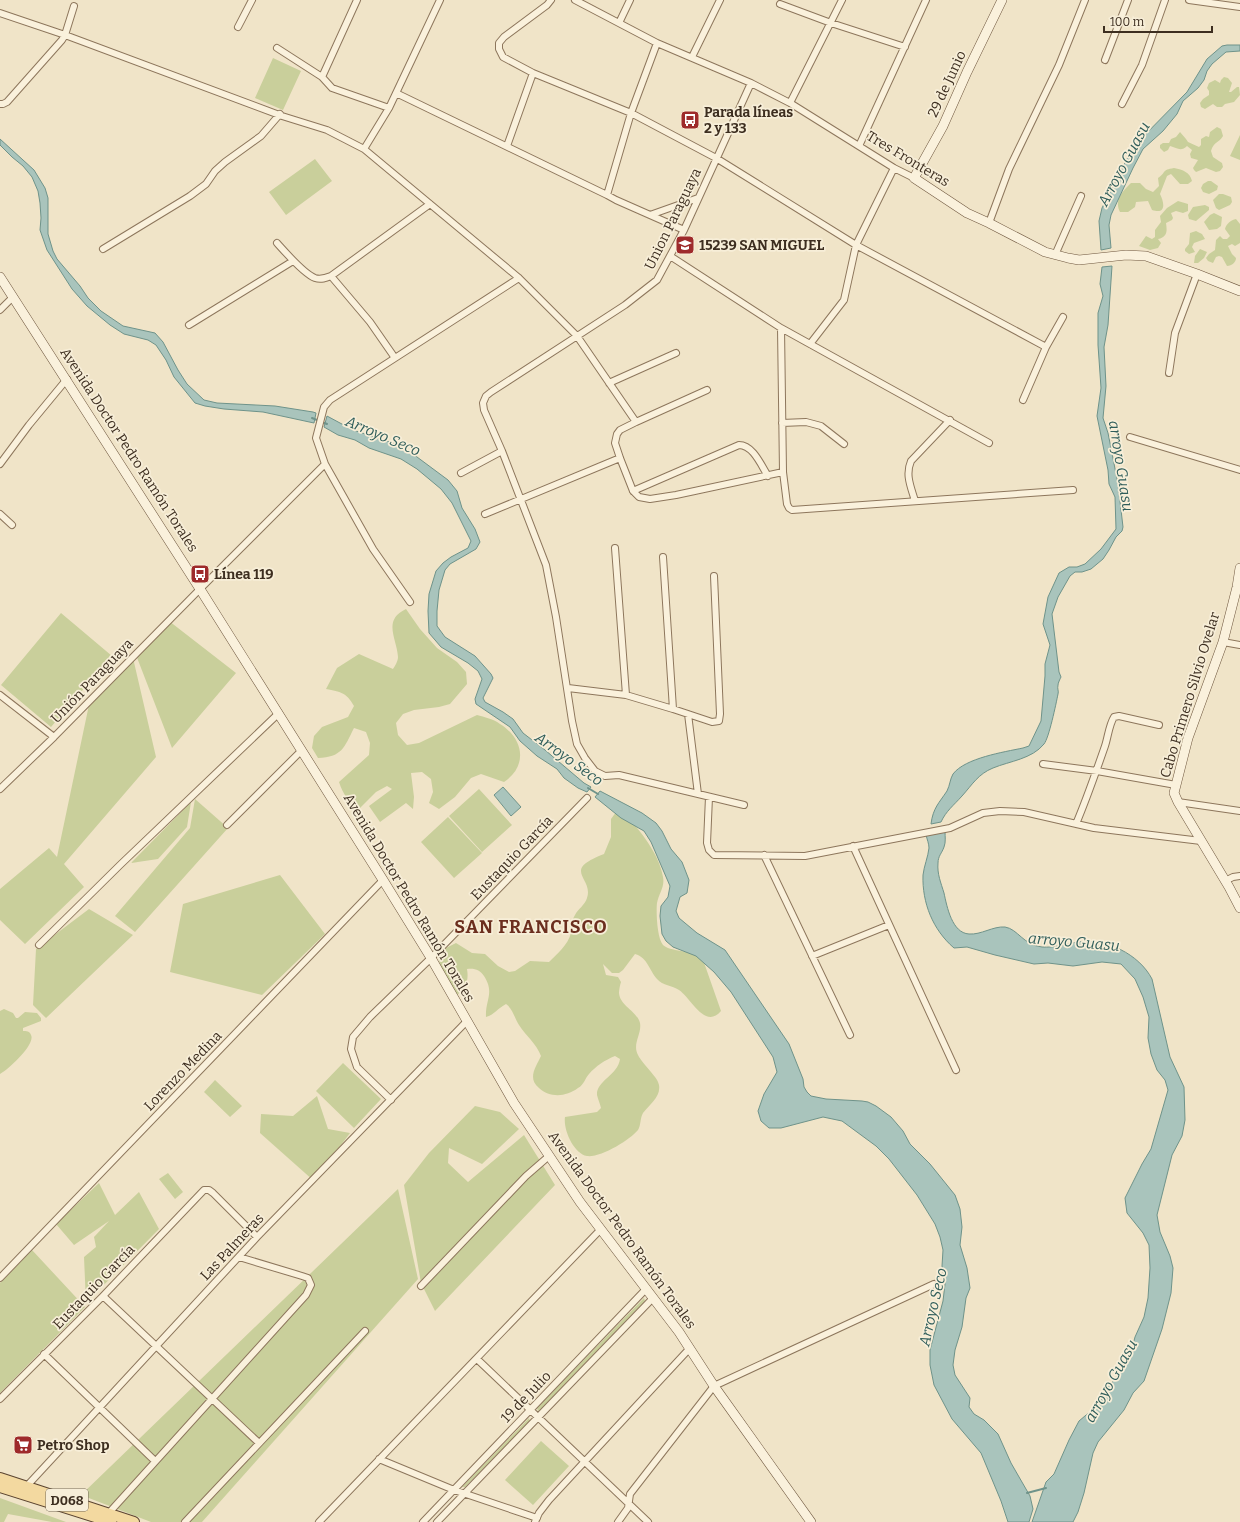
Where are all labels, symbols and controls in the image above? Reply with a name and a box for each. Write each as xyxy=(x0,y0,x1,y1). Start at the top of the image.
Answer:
scale bar xyxy=(1104,8,1212,34)
text: 100 m xyxy=(1110,15,1145,29)
street label: 29 de Junio xyxy=(924,48,970,120)
place label: Parada líneas 2 y 133 xyxy=(704,104,793,137)
bus stop icon: Parada líneas 2 y 133 xyxy=(679,109,701,131)
water label: Arroyo Guasu xyxy=(1094,119,1154,210)
street label: Tres Fronteras xyxy=(863,128,953,190)
street label: Union Paraguaya xyxy=(641,165,705,273)
school or university icon: 15239 SAN MIGUEL xyxy=(674,234,696,256)
place label: 15239 SAN MIGUEL xyxy=(699,237,824,254)
street label: Avenida Doctor Pedro Ramón Torales xyxy=(56,345,202,555)
water label: Arroyo Seco xyxy=(342,412,423,460)
water label: arroyo Guasu xyxy=(1105,419,1137,513)
bus stop icon: Línea 119 xyxy=(189,563,211,585)
place label: Línea 119 xyxy=(214,566,274,583)
street label: Cabo Primero Silvio Ovelar xyxy=(1157,610,1223,780)
street label: Unión Paraguaya xyxy=(47,635,137,727)
water label: Arroyo Seco xyxy=(531,728,606,790)
street label: Avenida Doctor Pedro Ramón Torales xyxy=(340,791,478,1005)
street label: Eustaquio García xyxy=(467,812,557,904)
district label: SAN FRANCISCO xyxy=(454,916,608,938)
water label: arroyo Guasu xyxy=(1027,929,1121,955)
street label: Lorenzo Medina xyxy=(141,1027,226,1114)
street label: Avenida Doctor Pedro Ramón Torales xyxy=(544,1128,700,1332)
street label: Las Palmeras xyxy=(197,1210,267,1284)
street label: Eustaquio García xyxy=(49,1241,139,1333)
water label: Arroyo Seco xyxy=(915,1266,951,1349)
water label: arroyo Guasu xyxy=(1081,1336,1141,1426)
street label: 19 de Julio xyxy=(497,1368,555,1426)
supermarket icon: Petro Shop xyxy=(12,1434,34,1456)
place label: Petro Shop xyxy=(37,1437,110,1454)
road number: D068 xyxy=(46,1489,88,1511)

